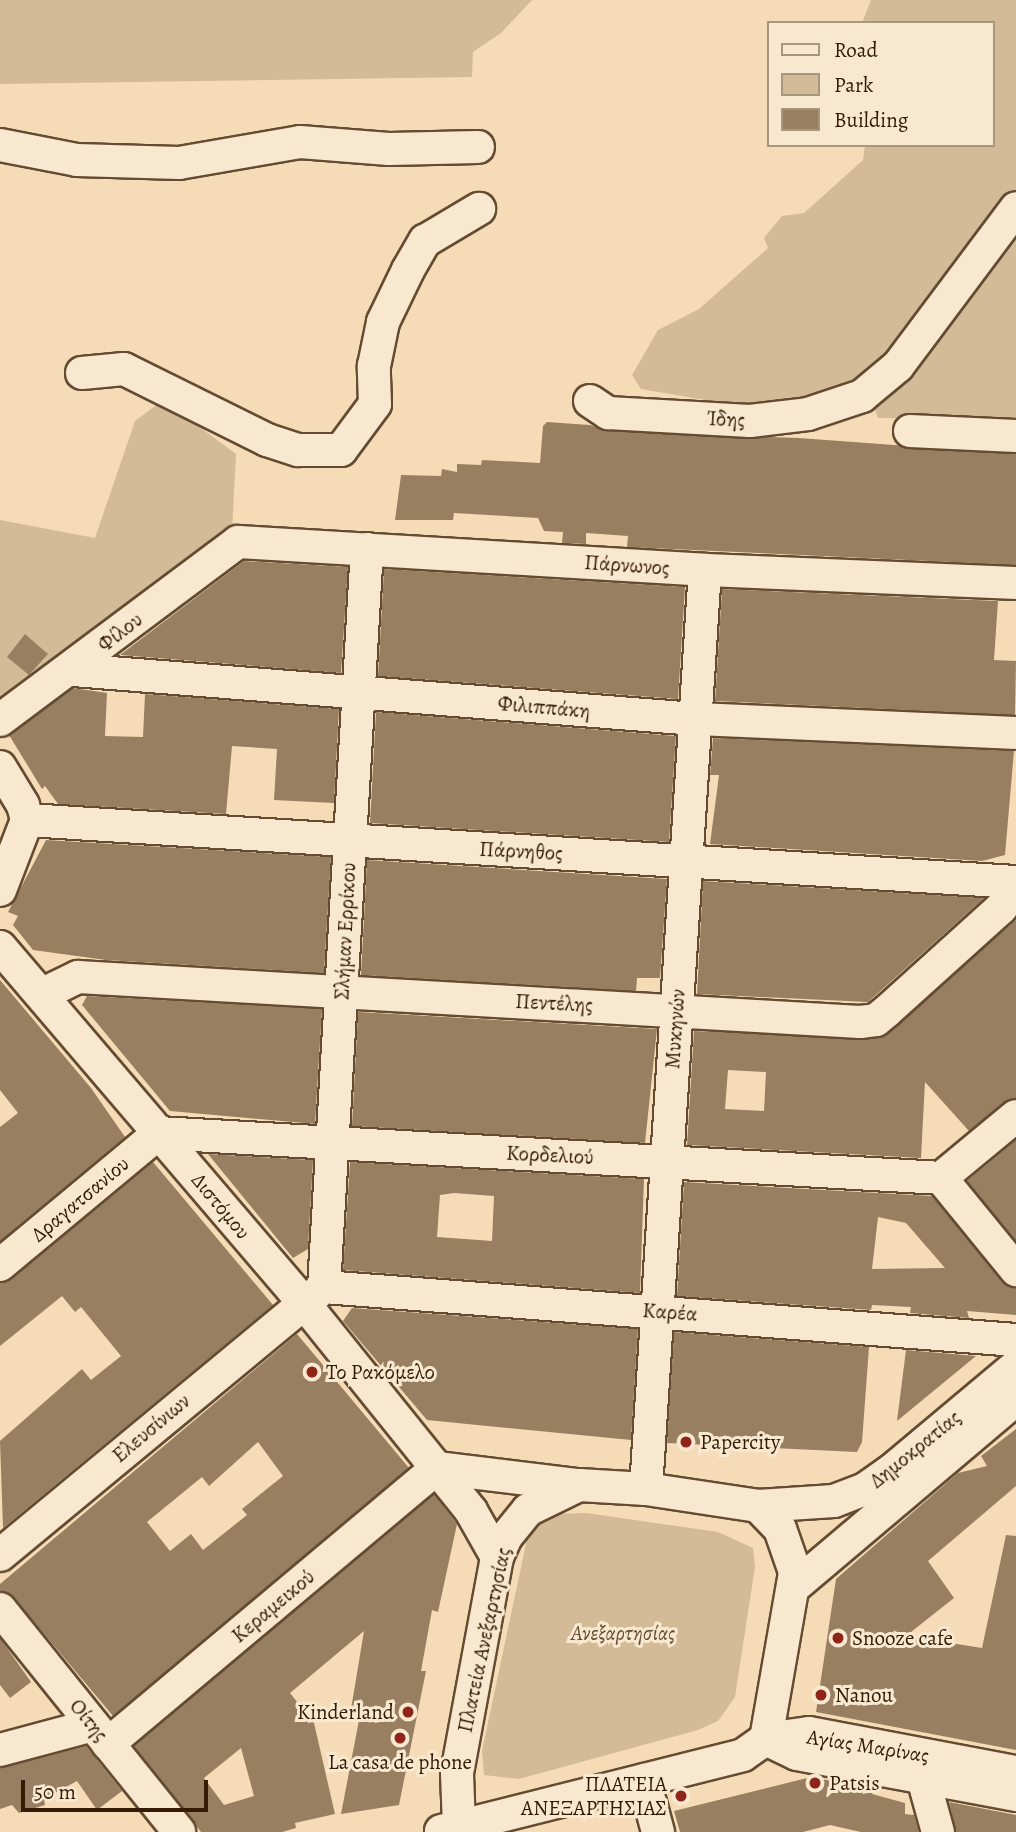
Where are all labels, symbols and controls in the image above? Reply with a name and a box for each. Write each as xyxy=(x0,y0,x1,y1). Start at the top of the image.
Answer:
legend xyxy=(768,21,995,147)
text: Road xyxy=(834,36,878,64)
text: Park xyxy=(834,71,873,99)
text: Building xyxy=(834,106,908,134)
street label: Ίδης xyxy=(706,405,746,433)
street label: Πάρνωνος xyxy=(584,549,670,581)
street label: Φίλου xyxy=(93,607,147,657)
street label: Φιλιππάκη xyxy=(497,690,591,724)
street label: Πάρνηθος xyxy=(479,836,563,866)
street label: Σλήμαν Ερρίκου xyxy=(329,862,361,1000)
street label: Πεντέλης xyxy=(515,988,593,1018)
street label: Μυκηνών xyxy=(660,988,690,1070)
street label: Κορδελιού xyxy=(506,1140,594,1170)
street label: Δραγατσανίου xyxy=(26,1151,134,1247)
street label: Διστόμου xyxy=(186,1168,256,1244)
street label: Καρέα xyxy=(642,1298,698,1326)
place label: Το Ρακόμελο xyxy=(326,1359,435,1385)
marker: Το Ρακόμελο xyxy=(304,1364,320,1380)
street label: Ελευσίνιων xyxy=(107,1388,195,1468)
street label: Δημοκρατίας xyxy=(864,1405,966,1493)
place label: Papercity xyxy=(700,1429,780,1455)
marker: Papercity xyxy=(678,1434,694,1450)
street label: Πλατεία Ανεξαρτησίας xyxy=(452,1545,516,1735)
street label: Κεραµεικού xyxy=(226,1564,320,1648)
park label: Ανεξαρτησίας xyxy=(571,1620,675,1646)
place label: Snooze cafe xyxy=(852,1625,953,1651)
marker: Snooze cafe xyxy=(830,1630,846,1646)
place label: Nanou xyxy=(835,1682,893,1708)
marker: Nanou xyxy=(813,1687,829,1703)
street label: Οίτης xyxy=(64,1694,114,1746)
place label: Kinderland xyxy=(297,1699,394,1725)
marker: Kinderland xyxy=(400,1704,416,1720)
street label: Αγίας Μαρίνας xyxy=(805,1724,931,1768)
marker: La casa de phone xyxy=(392,1730,408,1746)
place label: La casa de phone xyxy=(328,1749,472,1775)
scale bar xyxy=(24,1766,212,1810)
place label: Patsis xyxy=(829,1770,880,1796)
place label: ΠΛΑΤΕΙΑ ΑΝΕΞΑΡΤΗΣΙΑΣ xyxy=(521,1771,667,1821)
marker: Patsis xyxy=(807,1775,823,1791)
text: 50 m xyxy=(34,1778,76,1806)
marker: ΠΛΑΤΕΙΑ ΑΝΕΞΑΡΤΗΣΙΑΣ xyxy=(673,1788,689,1804)

